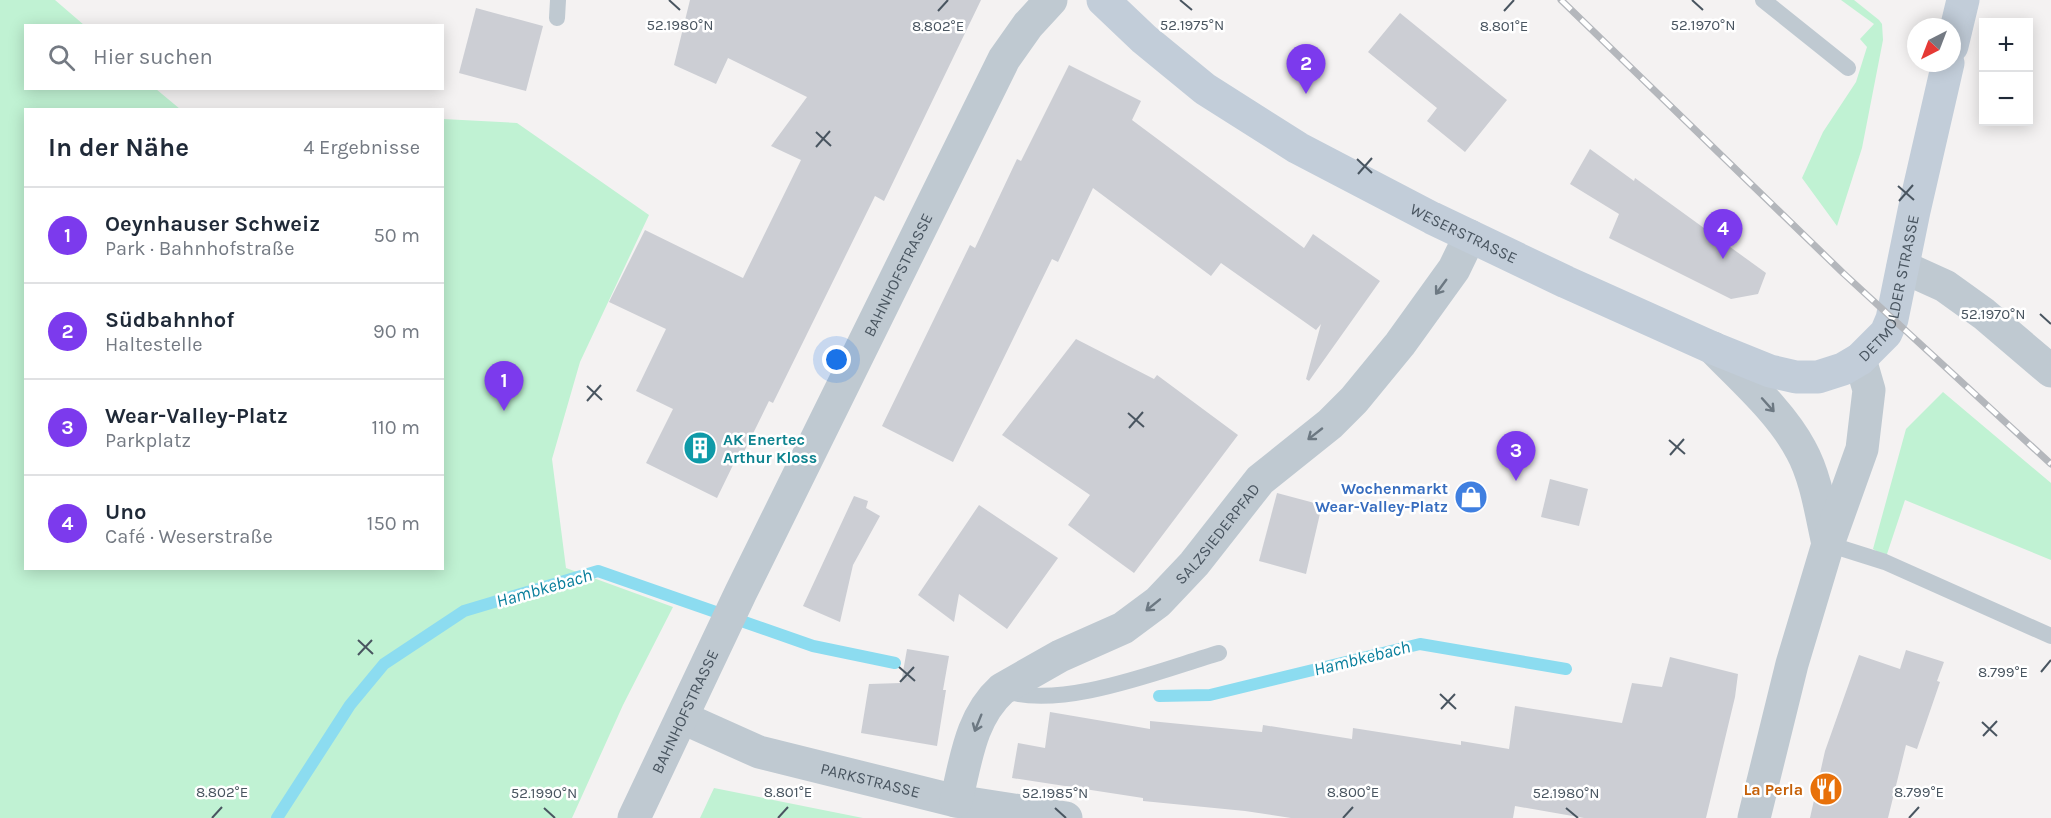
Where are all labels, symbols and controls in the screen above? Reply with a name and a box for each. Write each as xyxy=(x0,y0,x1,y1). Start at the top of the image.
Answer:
text: 52.1980°N xyxy=(647,16,713,34)
text: 52.1975°N xyxy=(1160,16,1224,34)
text: 52.1970°N xyxy=(1671,16,1735,34)
text: 8.802°E xyxy=(912,17,964,35)
text: 8.801°E xyxy=(1480,17,1528,35)
north arrow xyxy=(1907,18,1961,72)
map controls xyxy=(1979,18,2033,126)
button: + xyxy=(1979,18,2033,72)
search box xyxy=(24,24,444,90)
icon: search xyxy=(45,41,78,74)
text: Hier suchen xyxy=(93,44,213,70)
pin: 2 xyxy=(1286,44,1326,94)
button: − xyxy=(1979,72,2033,126)
text: In der Nähe xyxy=(48,132,189,163)
text: 4 Ergebnisse xyxy=(303,136,420,159)
street label: WESERSTRASSE xyxy=(1407,199,1521,267)
street label: BAHNHOFSTRASSE xyxy=(859,210,936,339)
pin: 4 xyxy=(1704,210,1742,259)
text: Oeynhauser Schweiz xyxy=(105,211,320,237)
street label: DETMOLDER STRASSE xyxy=(1854,213,1922,365)
text: 1 xyxy=(64,224,71,247)
text: 50 m xyxy=(373,224,420,247)
text: Park · Bahnhofstraße xyxy=(105,237,294,260)
one-way arrow xyxy=(1435,278,1447,294)
text: 52.1970°N xyxy=(1961,305,2025,323)
text: Südbahnhof xyxy=(105,307,234,333)
text: 2 xyxy=(61,320,74,343)
text: 90 m xyxy=(373,320,420,343)
text: Haltestelle xyxy=(105,333,203,356)
your location xyxy=(822,345,851,374)
pin: 1 xyxy=(484,362,524,411)
one-way arrow xyxy=(1761,397,1775,412)
text: Wear-Valley-Platz xyxy=(105,403,288,429)
text: 3 xyxy=(61,416,74,439)
text: 110 m xyxy=(371,416,420,439)
one-way arrow xyxy=(1308,428,1324,441)
text: Parkplatz xyxy=(105,429,191,452)
building icon: AK Enertec Arthur Kloss xyxy=(682,430,718,466)
place label: AK Enertec Arthur Kloss xyxy=(723,430,817,467)
pin: 3 xyxy=(1496,432,1536,481)
street label: SALZSIEDERPFAD xyxy=(1171,479,1264,588)
place label: Wochenmarkt Wear-Valley-Platz xyxy=(1315,479,1448,516)
shop icon: Wochenmarkt Wear-Valley-Platz xyxy=(1453,479,1489,515)
text: Uno xyxy=(105,499,146,525)
text: 4 xyxy=(62,512,73,535)
text: 150 m xyxy=(367,512,420,535)
text: Café · Weserstraße xyxy=(105,525,273,548)
water label: Hambkebach xyxy=(494,564,594,612)
one-way arrow xyxy=(1145,599,1161,612)
water label: Hambkebach xyxy=(1311,635,1413,681)
street label: BAHNHOFSTRASSE xyxy=(647,646,722,777)
text: 8.799°E xyxy=(1978,663,2028,681)
one-way arrow xyxy=(971,714,982,732)
street label: PARKSTRASSE xyxy=(819,758,922,801)
restaurant icon: La Perla xyxy=(1808,771,1844,807)
place label: La Perla xyxy=(1743,780,1803,799)
text: 8.802°E xyxy=(196,783,248,801)
text: 8.801°E xyxy=(764,783,812,801)
text: 8.800°E xyxy=(1327,783,1379,801)
text: 8.799°E xyxy=(1894,783,1944,801)
text: 52.1990°N xyxy=(511,784,577,802)
text: 52.1985°N xyxy=(1022,784,1088,802)
text: 52.1980°N xyxy=(1533,784,1599,802)

